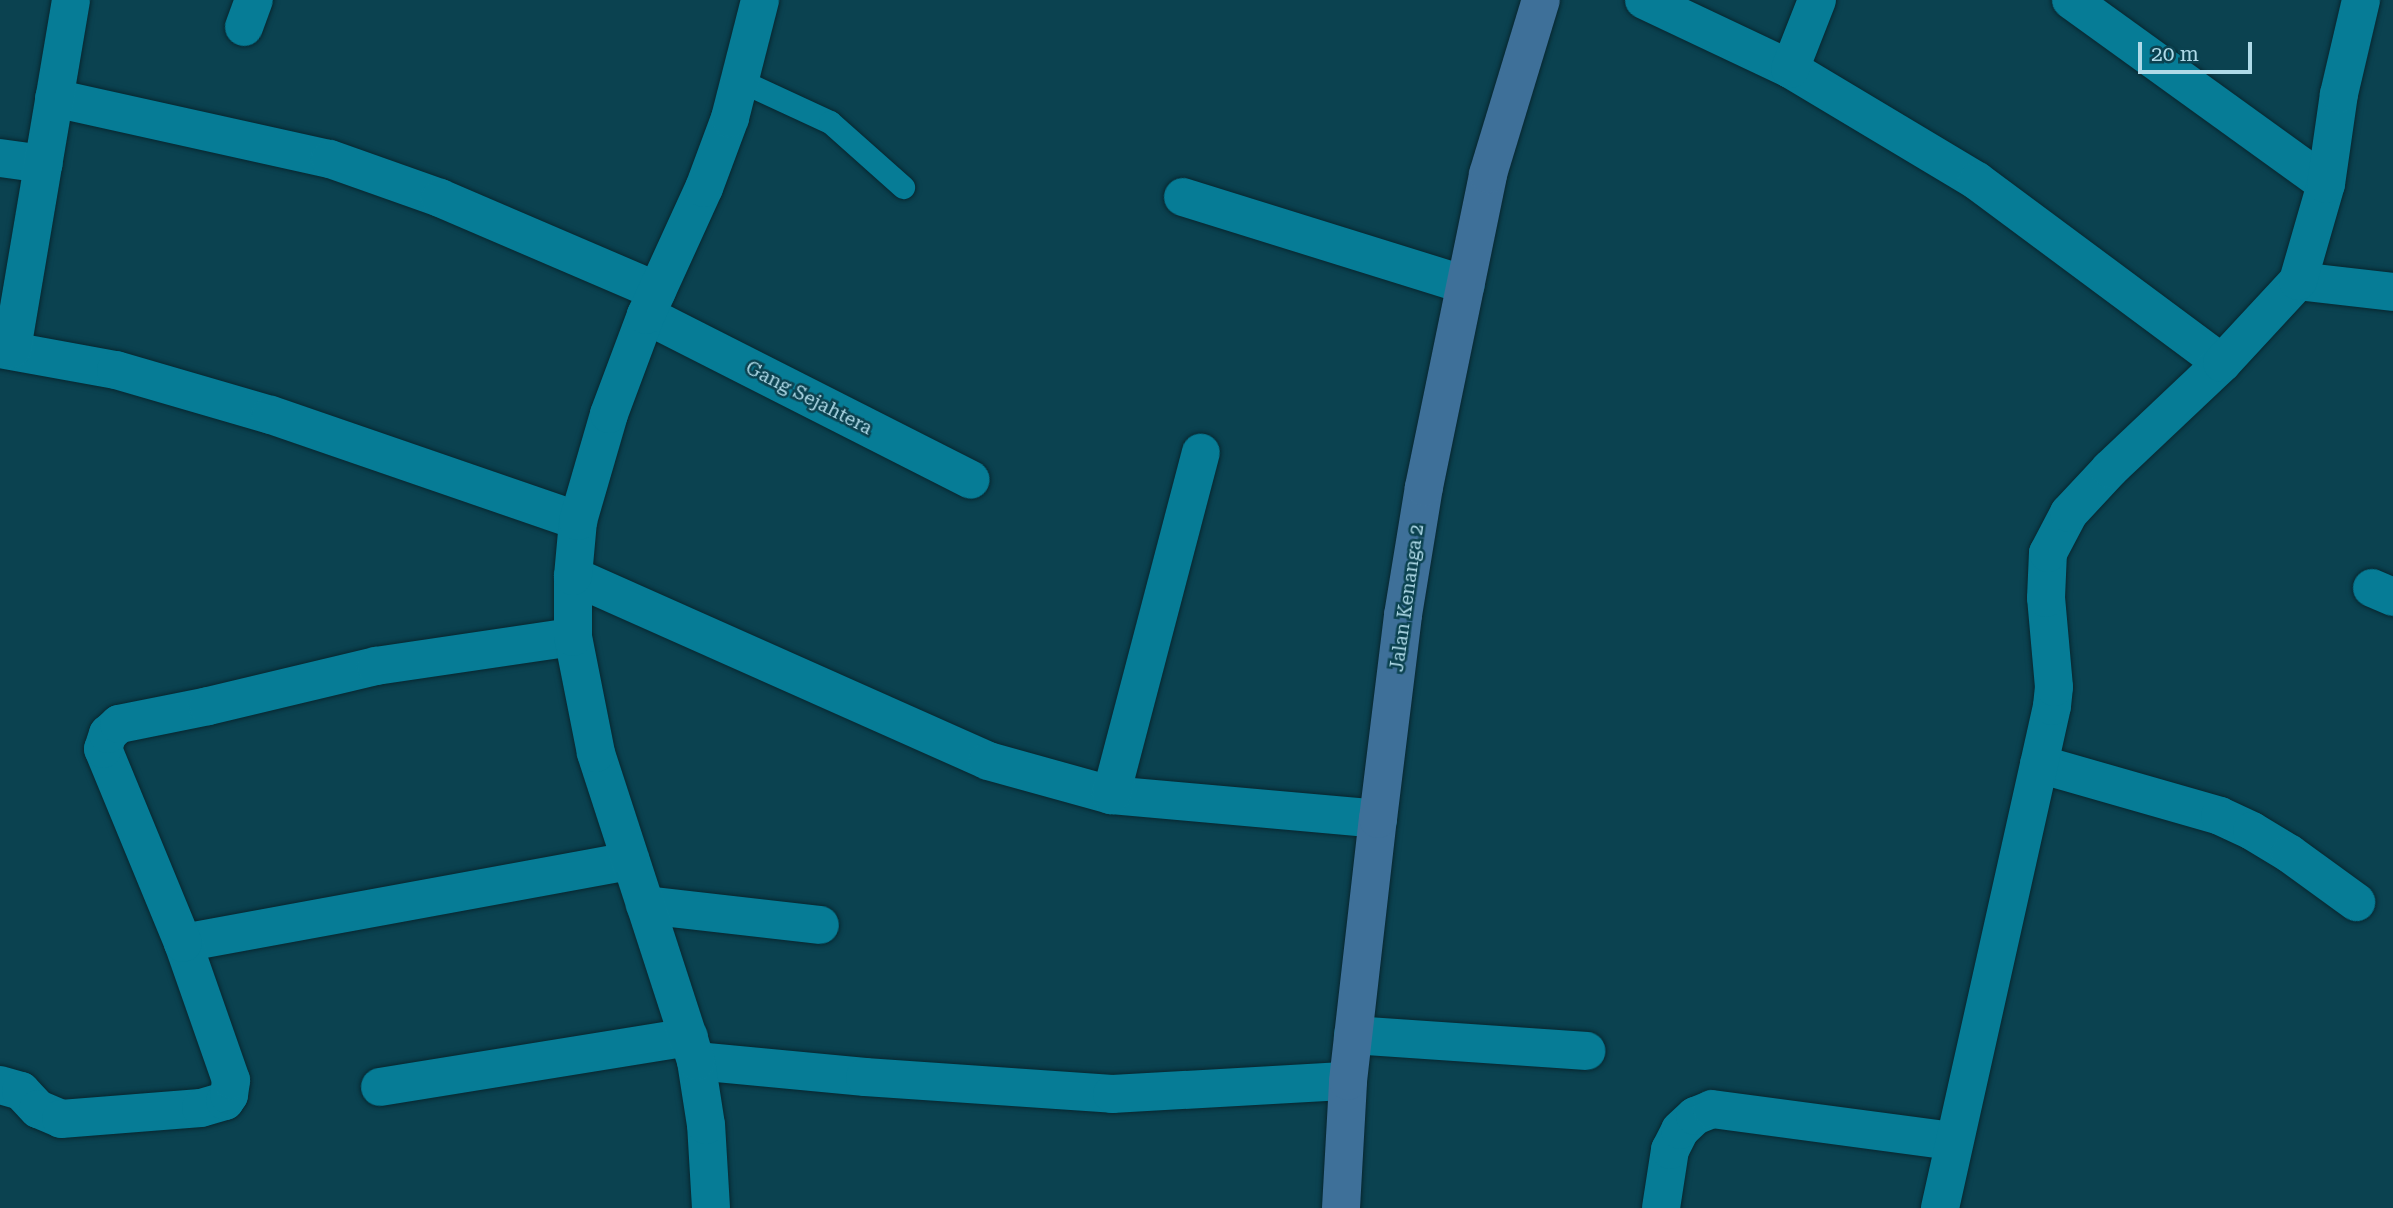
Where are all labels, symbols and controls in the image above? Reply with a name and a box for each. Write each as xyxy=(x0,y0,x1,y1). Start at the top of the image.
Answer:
scale bar xyxy=(2141,28,2255,72)
text: 20 m xyxy=(2151,42,2199,66)
street label: Gang Sejahtera xyxy=(742,356,876,440)
street label: Jalan Kenanga 2 xyxy=(1385,523,1429,673)

